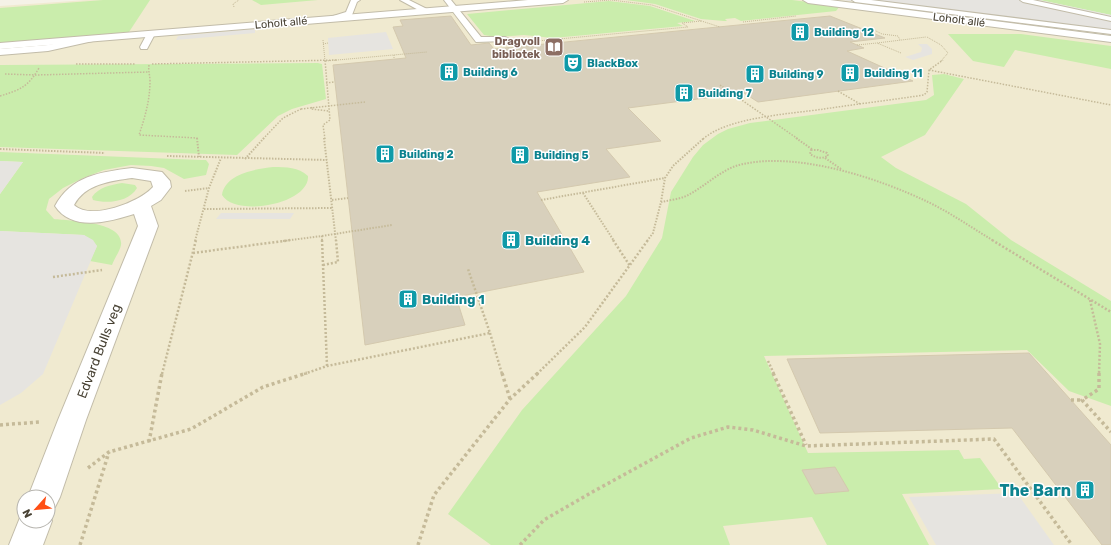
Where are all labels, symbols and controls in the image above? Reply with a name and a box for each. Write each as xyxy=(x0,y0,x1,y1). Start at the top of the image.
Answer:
street label: Loholt allé xyxy=(932,10,986,30)
street label: Loholt allé xyxy=(254,14,308,32)
building icon: Building 12 xyxy=(789,21,811,43)
place label: Building 12 xyxy=(814,26,874,39)
place label: Dragvoll bibliotek xyxy=(492,35,541,61)
library icon: Dragvoll bibliotek xyxy=(543,36,565,58)
theatre icon: BlackBox xyxy=(562,52,584,74)
place label: BlackBox xyxy=(587,57,639,70)
building icon: Building 6 xyxy=(438,61,460,83)
building icon: Building 11 xyxy=(839,62,861,84)
building icon: Building 9 xyxy=(744,63,766,85)
place label: Building 6 xyxy=(463,66,518,79)
place label: Building 11 xyxy=(864,67,923,80)
place label: Building 9 xyxy=(769,68,824,81)
building icon: Building 7 xyxy=(673,82,695,104)
place label: Building 7 xyxy=(698,87,753,100)
building icon: Building 2 xyxy=(374,143,396,165)
building icon: Building 5 xyxy=(509,144,531,166)
place label: Building 2 xyxy=(399,148,454,161)
place label: Building 5 xyxy=(534,149,589,162)
building icon: Building 4 xyxy=(500,229,522,251)
place label: Building 4 xyxy=(525,233,590,248)
building icon: Building 1 xyxy=(397,288,419,310)
place label: Building 1 xyxy=(422,292,485,307)
street label: Edvard Bulls veg xyxy=(74,302,125,401)
building icon: The Barn xyxy=(1074,479,1096,501)
place label: The Barn xyxy=(1000,481,1071,500)
north arrow xyxy=(16,489,56,529)
text: N xyxy=(20,507,35,520)

